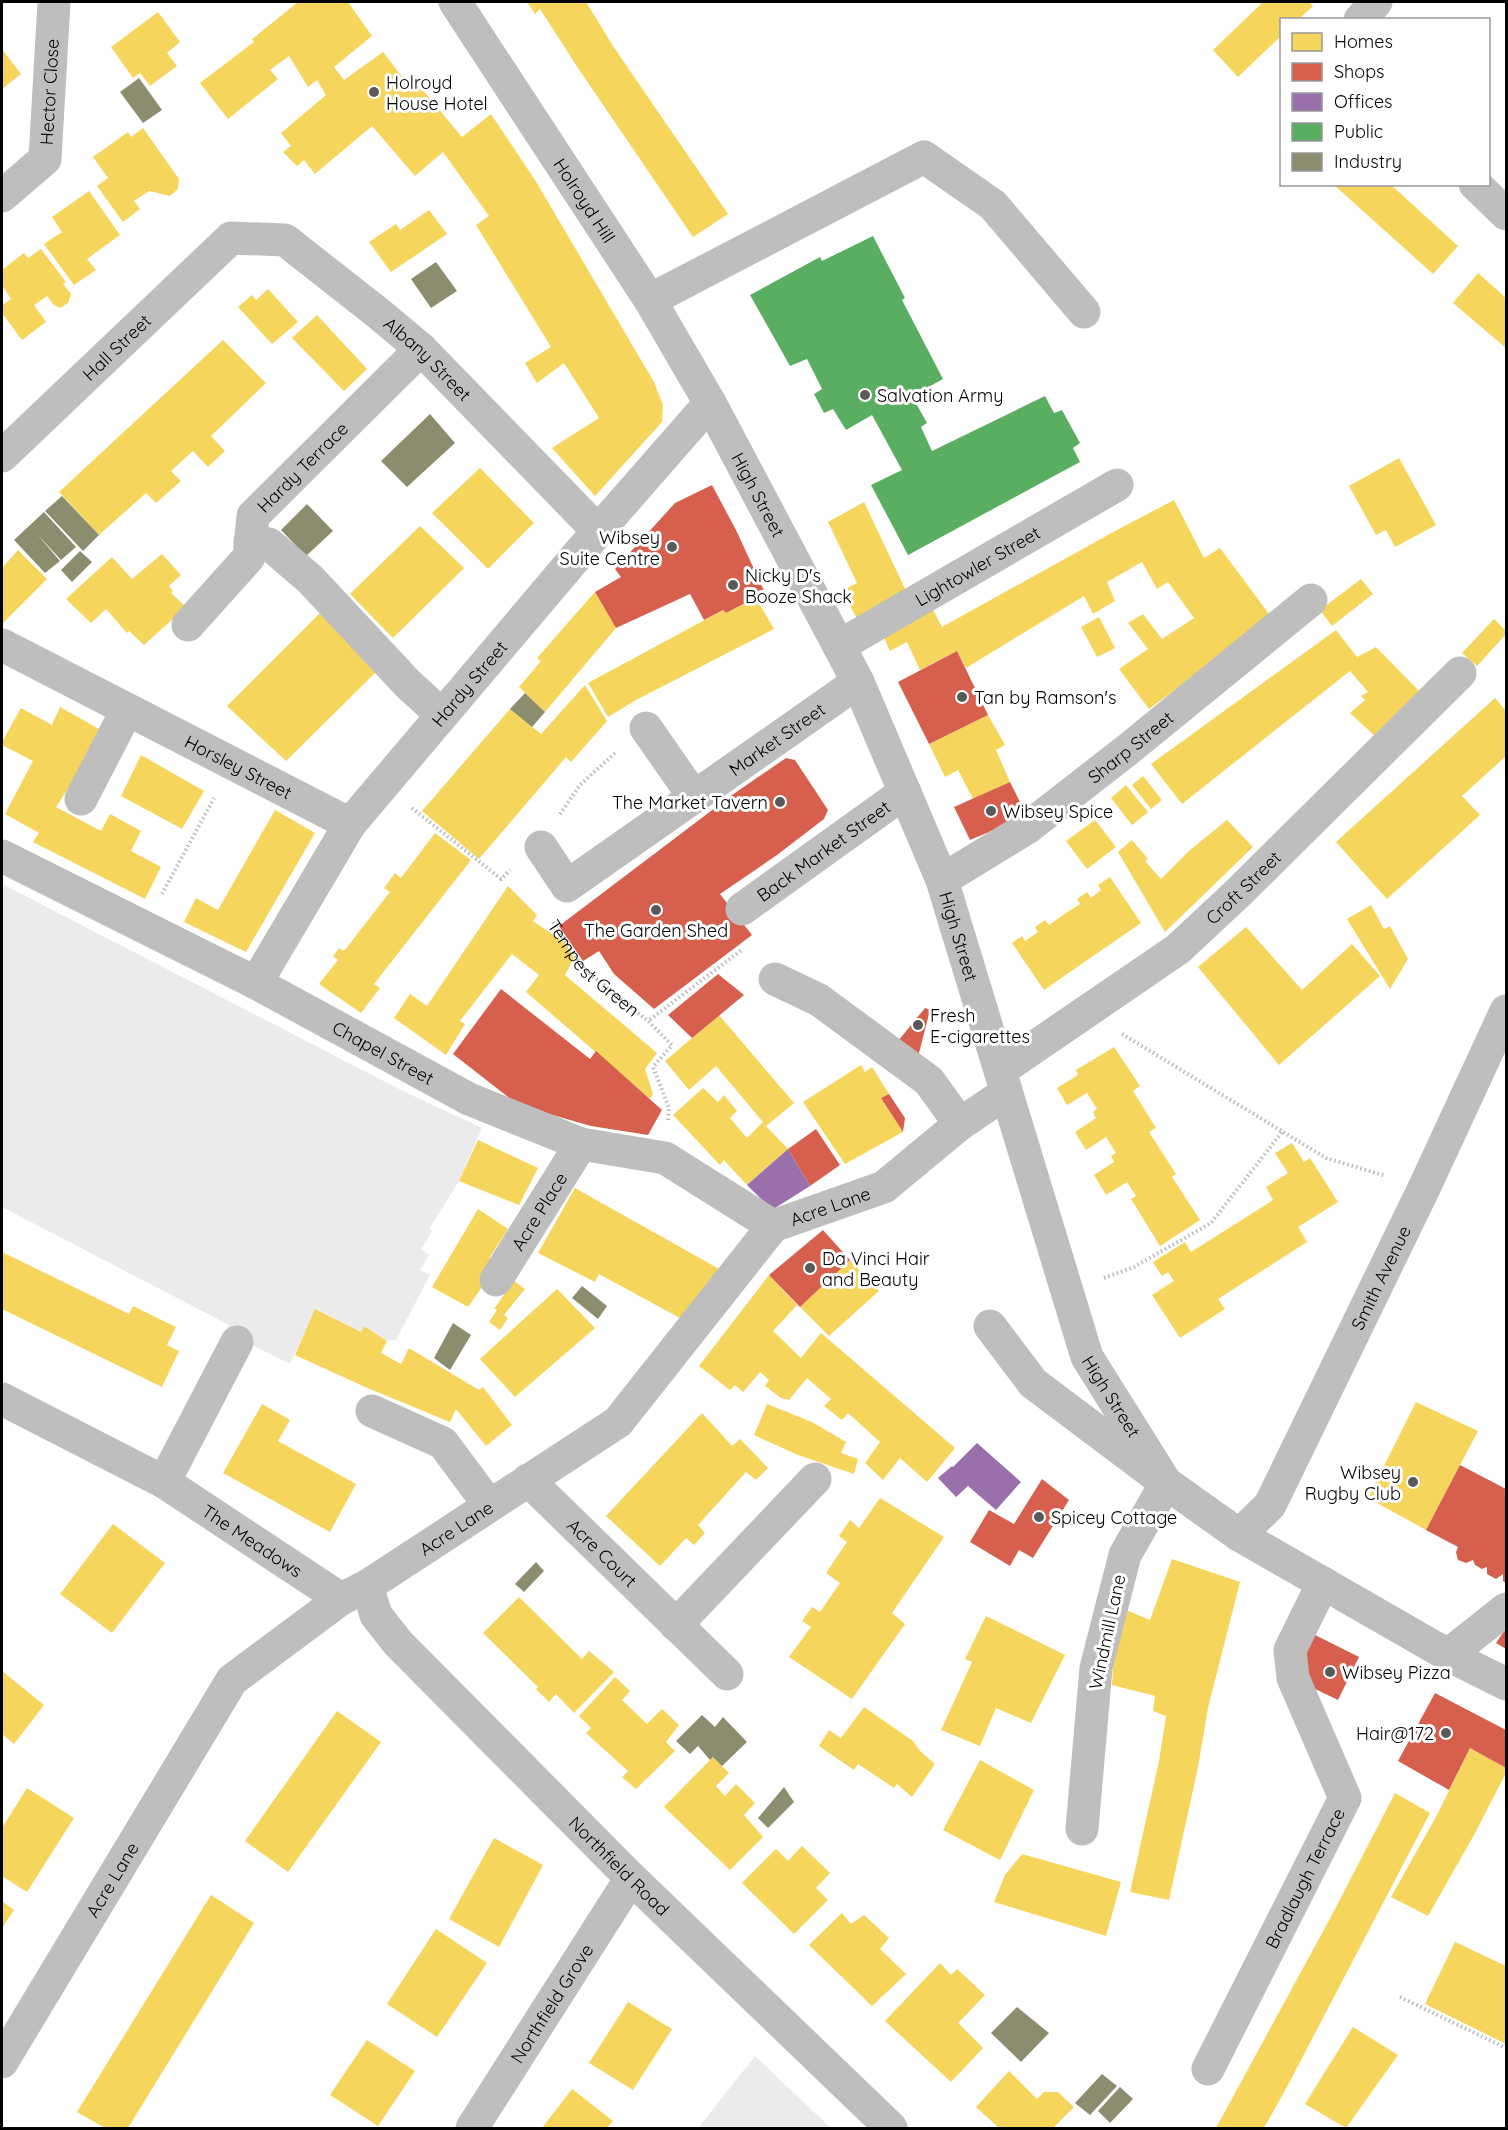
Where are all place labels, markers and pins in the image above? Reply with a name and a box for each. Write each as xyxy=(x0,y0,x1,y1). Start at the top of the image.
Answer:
place label: Holroyd House Hotel xyxy=(386,71,488,115)
marker: Holroyd House Hotel xyxy=(367,85,381,99)
place label: Salvation Army xyxy=(877,384,1003,407)
marker: Salvation Army xyxy=(858,388,872,402)
place label: Wibsey Suite Centre xyxy=(560,526,660,570)
marker: Wibsey Suite Centre xyxy=(665,540,679,554)
place label: Nicky D's Booze Shack xyxy=(745,564,852,608)
marker: Nicky D's Booze Shack xyxy=(726,578,740,592)
place label: Tan by Ramson's xyxy=(974,686,1116,709)
marker: Tan by Ramson's xyxy=(955,690,969,704)
place label: The Market Tavern xyxy=(612,791,768,814)
marker: The Market Tavern xyxy=(773,795,787,809)
place label: Wibsey Spice xyxy=(1003,800,1113,823)
marker: Wibsey Spice xyxy=(984,804,998,818)
marker: The Garden Shed xyxy=(649,903,663,917)
place label: The Garden Shed xyxy=(584,919,728,942)
place label: Fresh E-cigarettes xyxy=(930,1004,1030,1048)
marker: Fresh E-cigarettes xyxy=(911,1018,925,1032)
place label: Da Vinci Hair and Beauty xyxy=(822,1247,930,1291)
marker: Da Vinci Hair and Beauty xyxy=(803,1261,817,1275)
place label: Wibsey Rugby Club xyxy=(1305,1461,1401,1505)
marker: Wibsey Rugby Club xyxy=(1406,1475,1420,1489)
place label: Spicey Cottage xyxy=(1051,1506,1177,1529)
marker: Spicey Cottage xyxy=(1032,1510,1046,1524)
place label: Wibsey Pizza xyxy=(1342,1661,1451,1684)
marker: Wibsey Pizza xyxy=(1323,1665,1337,1679)
place label: Hair@172 xyxy=(1356,1722,1434,1745)
marker: Hair@172 xyxy=(1439,1726,1453,1740)

